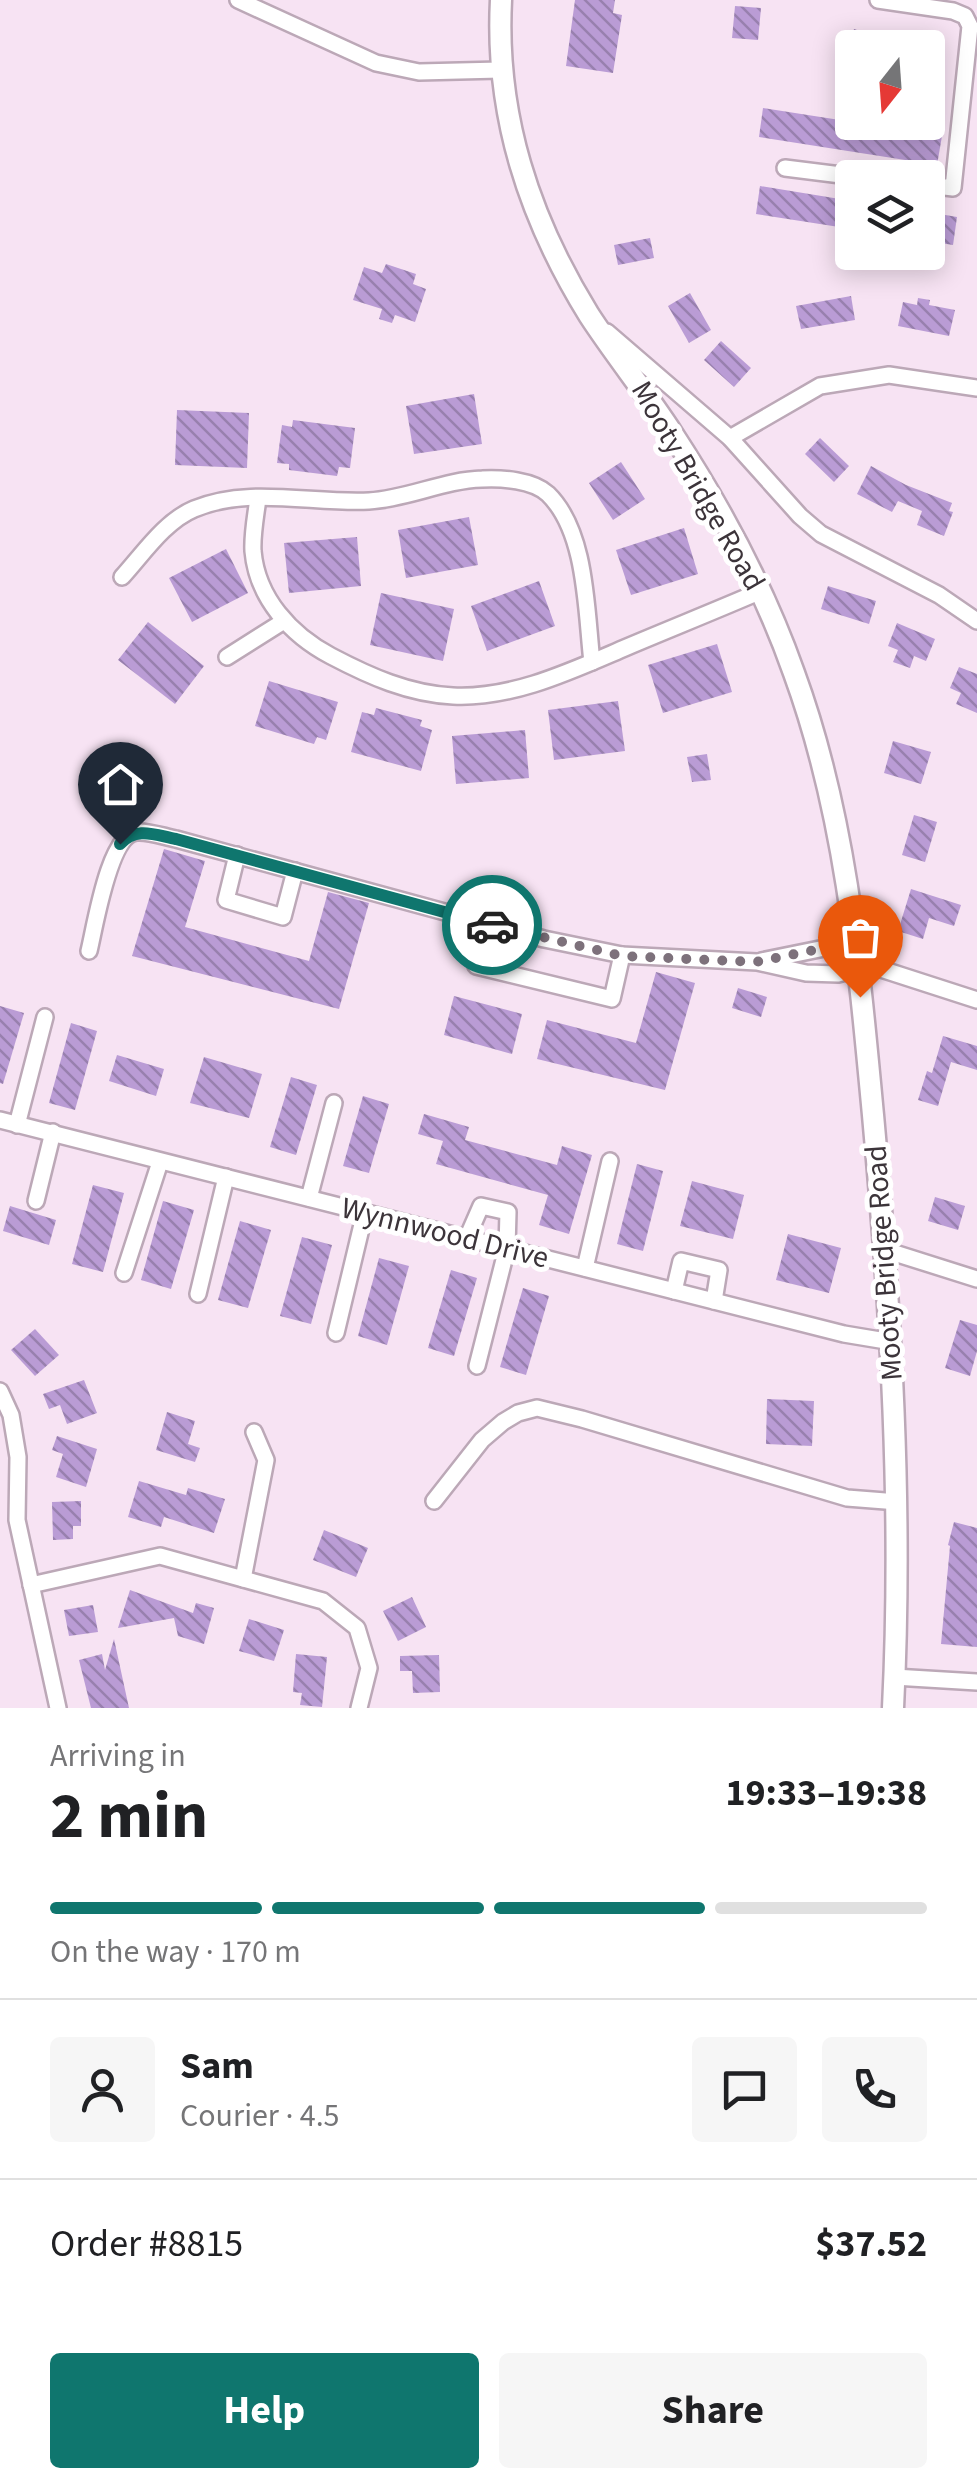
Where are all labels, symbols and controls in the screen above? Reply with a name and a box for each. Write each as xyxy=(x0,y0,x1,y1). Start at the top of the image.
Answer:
north arrow xyxy=(835,30,945,140)
map controls xyxy=(835,30,945,270)
button: layers xyxy=(835,160,945,270)
street label: Mooty Bridge Road xyxy=(620,373,776,599)
pin xyxy=(78,742,163,845)
icon: home xyxy=(93,757,148,812)
courier xyxy=(442,875,542,975)
pin xyxy=(818,895,903,998)
icon: car xyxy=(465,898,520,953)
icon: bag xyxy=(833,910,888,965)
street label: Mooty Bridge Road xyxy=(854,1144,914,1382)
street label: Wynnwood Drive xyxy=(337,1186,553,1280)
text: Arriving in xyxy=(50,1733,186,1779)
text: 19:33–19:38 xyxy=(725,1766,927,1820)
text: 2 min xyxy=(50,1770,208,1863)
text: On the way · 170 m xyxy=(50,1929,301,1975)
button: person xyxy=(50,2037,155,2142)
button: chat xyxy=(692,2037,797,2142)
button: phone xyxy=(822,2037,927,2142)
text: Sam xyxy=(180,2039,254,2093)
text: Courier · 4.5 xyxy=(180,2093,340,2139)
text: Order #8815 xyxy=(50,2217,243,2271)
text: $37.52 xyxy=(815,2217,927,2271)
button: Help xyxy=(50,2353,479,2468)
button: Share xyxy=(499,2353,927,2468)

